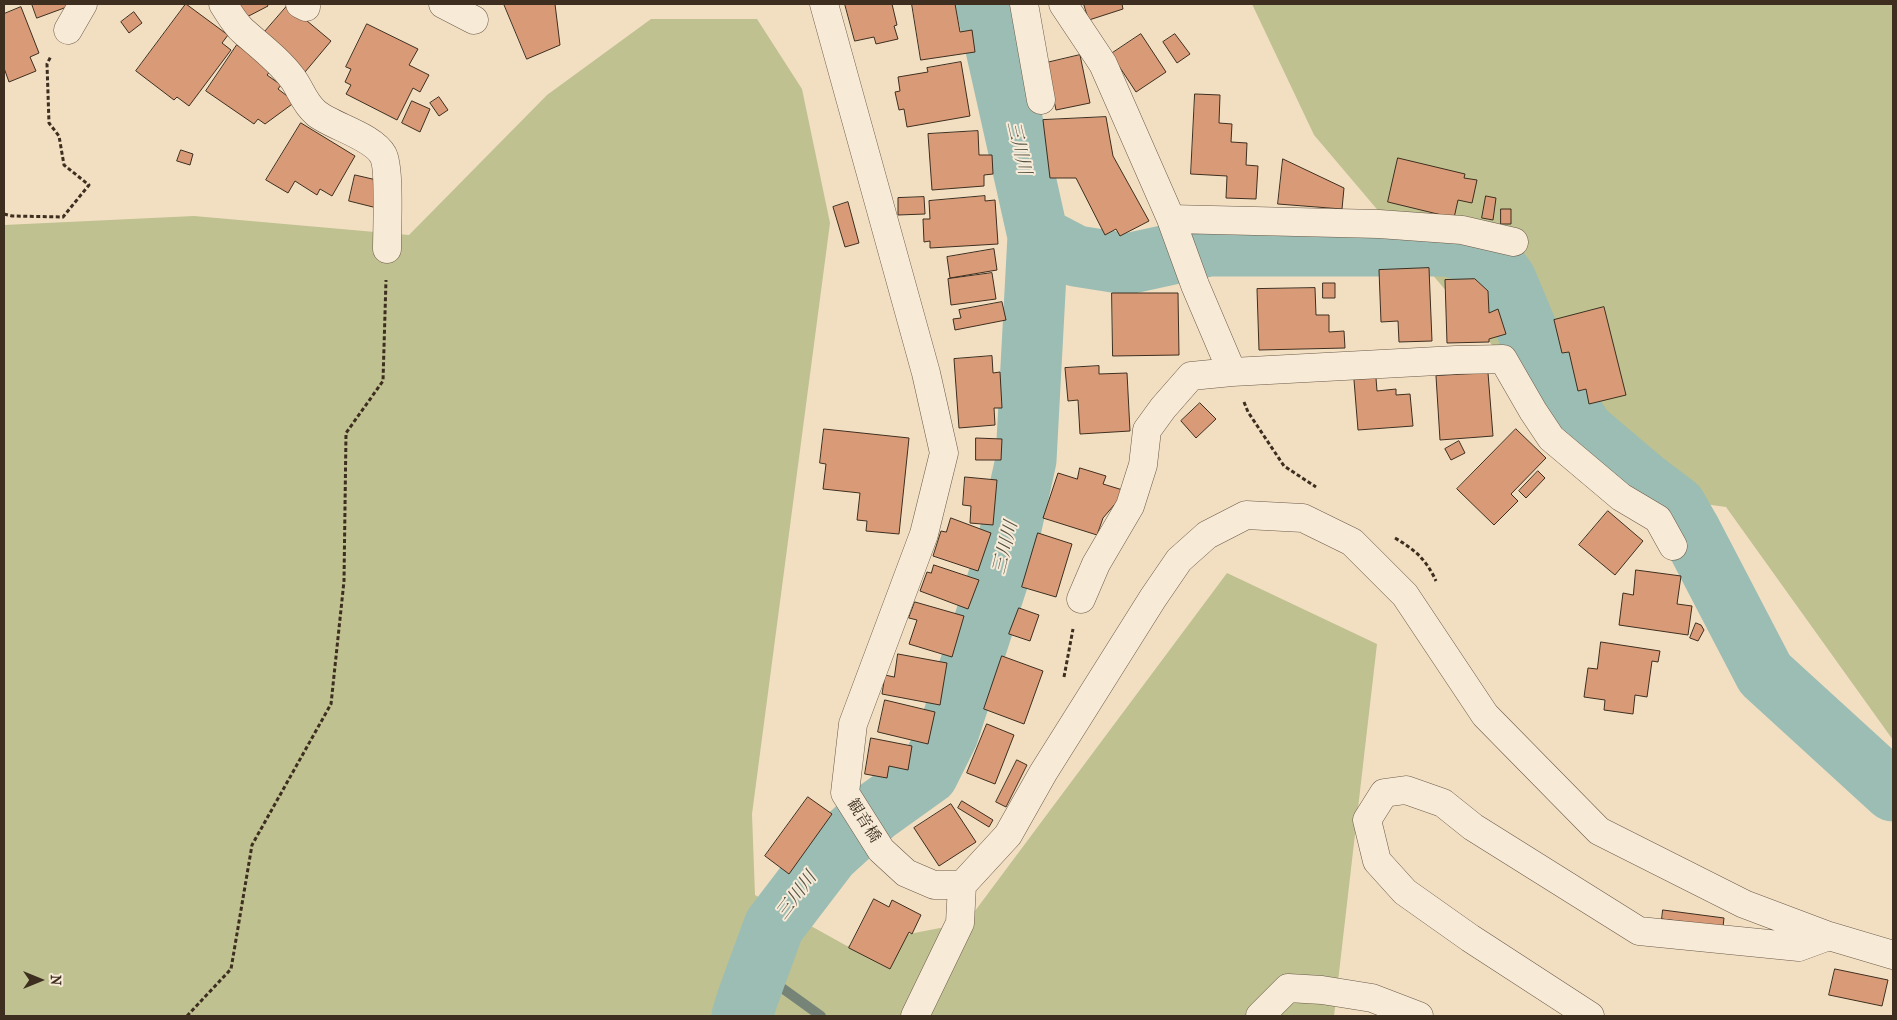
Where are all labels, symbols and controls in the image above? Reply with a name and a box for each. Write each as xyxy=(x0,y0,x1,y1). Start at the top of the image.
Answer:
water label: 三川川 xyxy=(1001,119,1035,177)
water label: 三川川 xyxy=(989,519,1023,577)
street label: 観音橋 xyxy=(842,796,884,846)
water label: 三川川 xyxy=(772,868,822,924)
north arrow xyxy=(15,955,65,1005)
text: N xyxy=(47,975,64,985)

